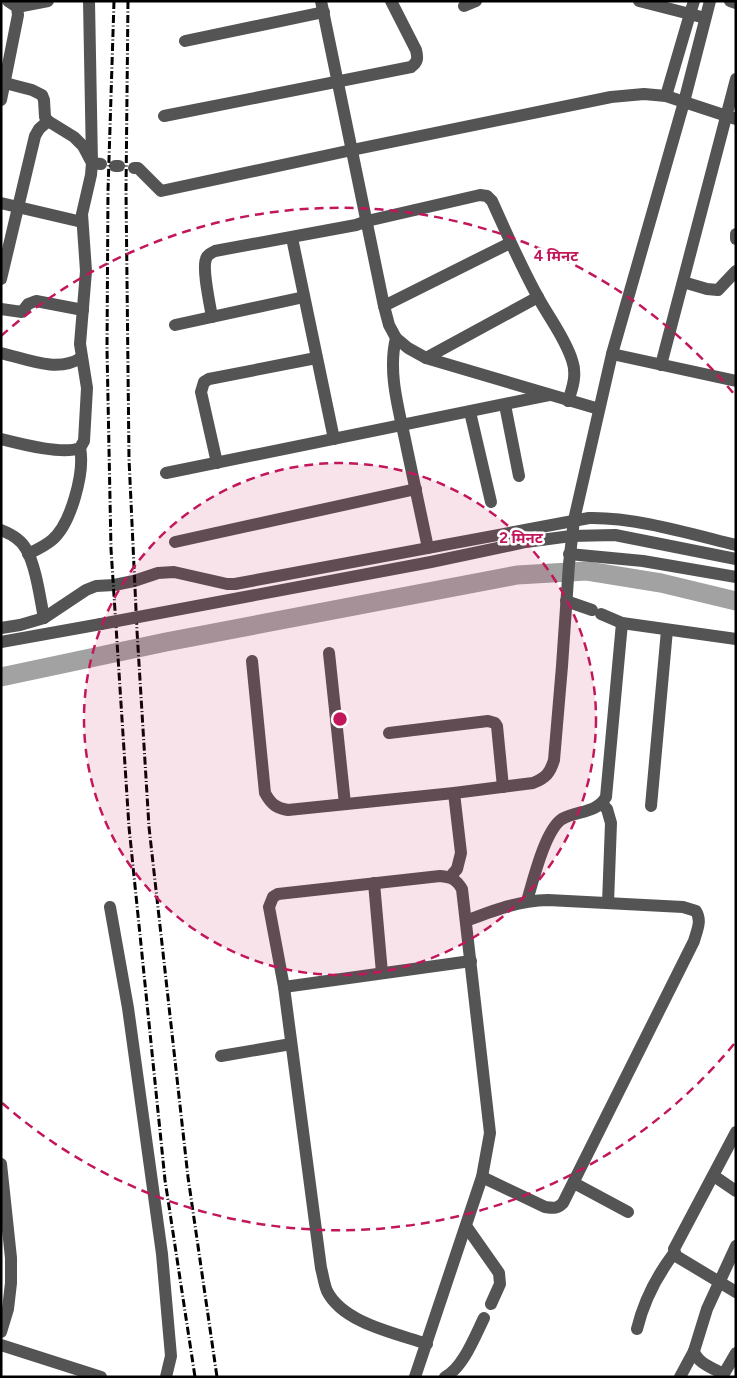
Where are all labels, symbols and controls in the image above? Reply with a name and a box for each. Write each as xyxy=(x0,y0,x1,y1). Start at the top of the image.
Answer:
text: 4 मिनट xyxy=(534,247,579,265)
text: 2 मिनट xyxy=(499,529,544,547)
centre of rings xyxy=(331,710,349,728)

